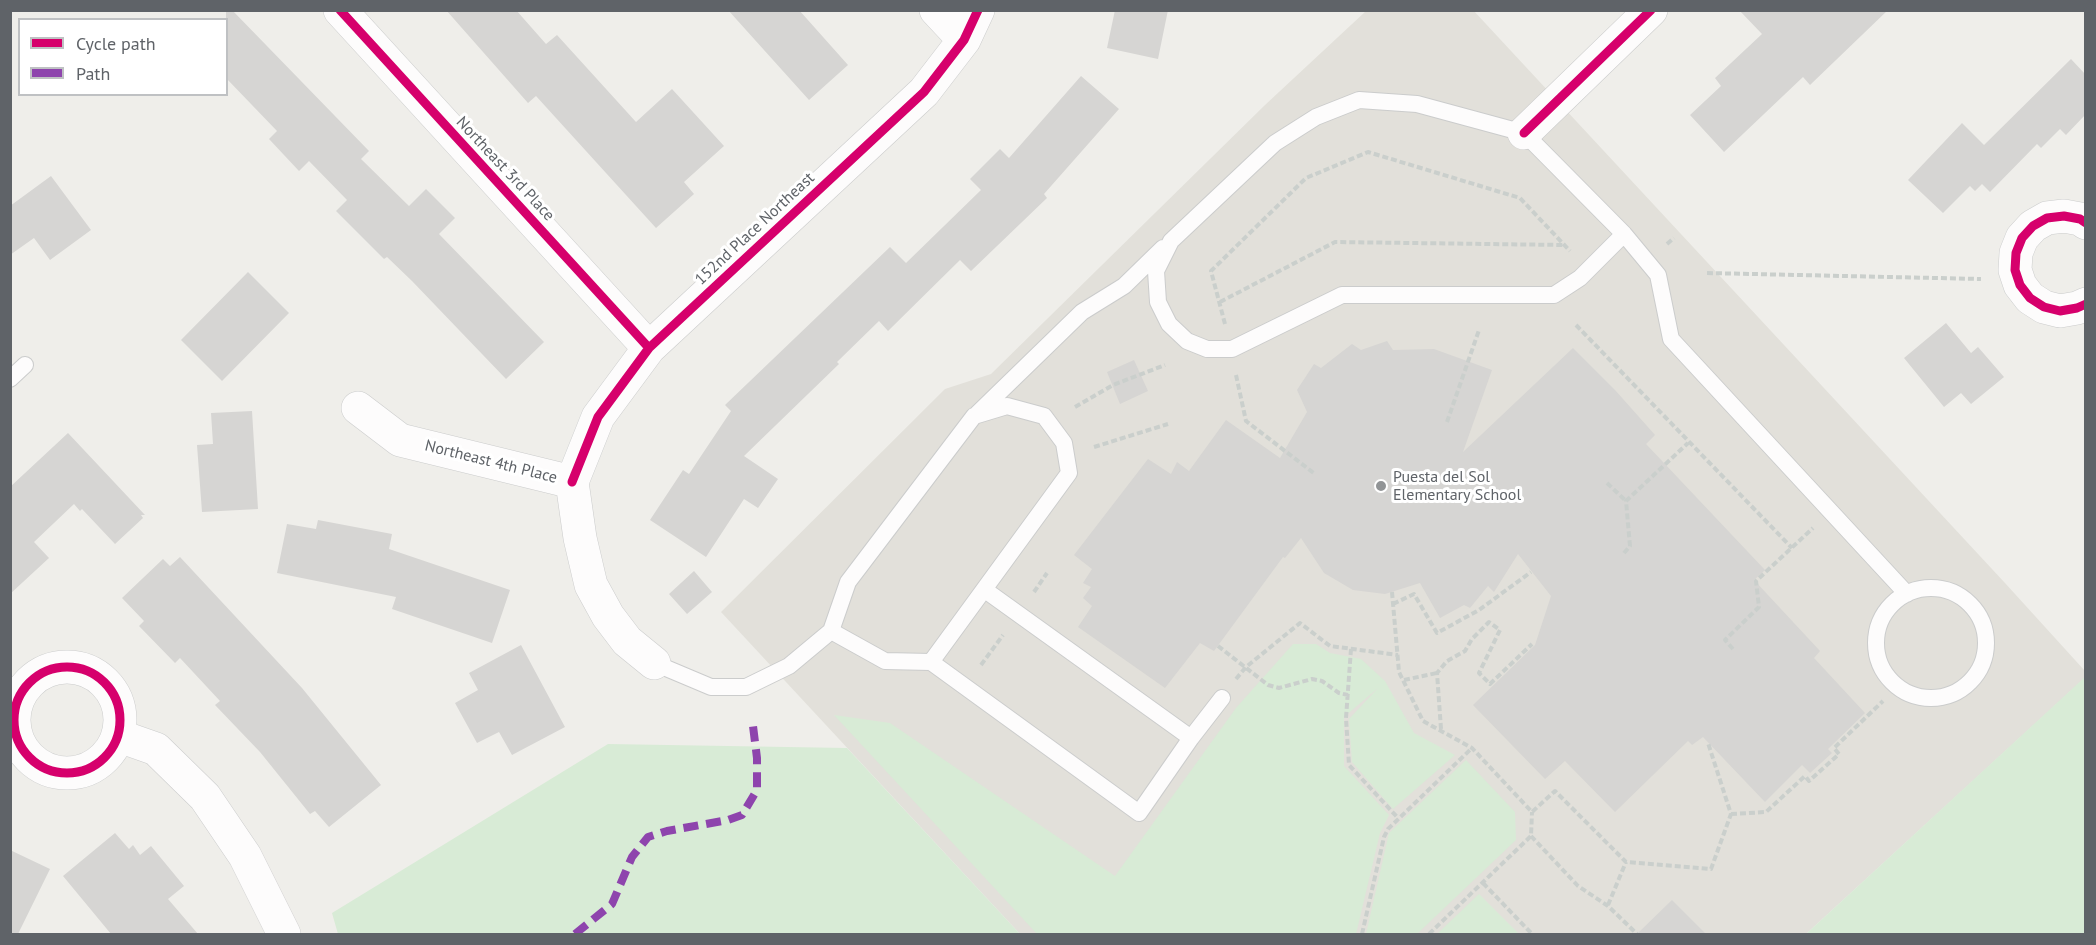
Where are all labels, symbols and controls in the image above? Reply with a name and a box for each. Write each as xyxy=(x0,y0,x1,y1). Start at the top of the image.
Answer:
legend xyxy=(18,18,228,96)
text: Cycle path xyxy=(76,32,156,55)
text: Path xyxy=(76,62,110,85)
street label: Northeast 3rd Place xyxy=(452,113,558,225)
street label: 152nd Place Northeast xyxy=(691,169,819,289)
street label: Northeast 4th Place xyxy=(423,436,559,488)
place label: Puesta del Sol Elementary School xyxy=(1393,467,1521,505)
marker: Puesta del Sol Elementary School xyxy=(1374,479,1388,493)

